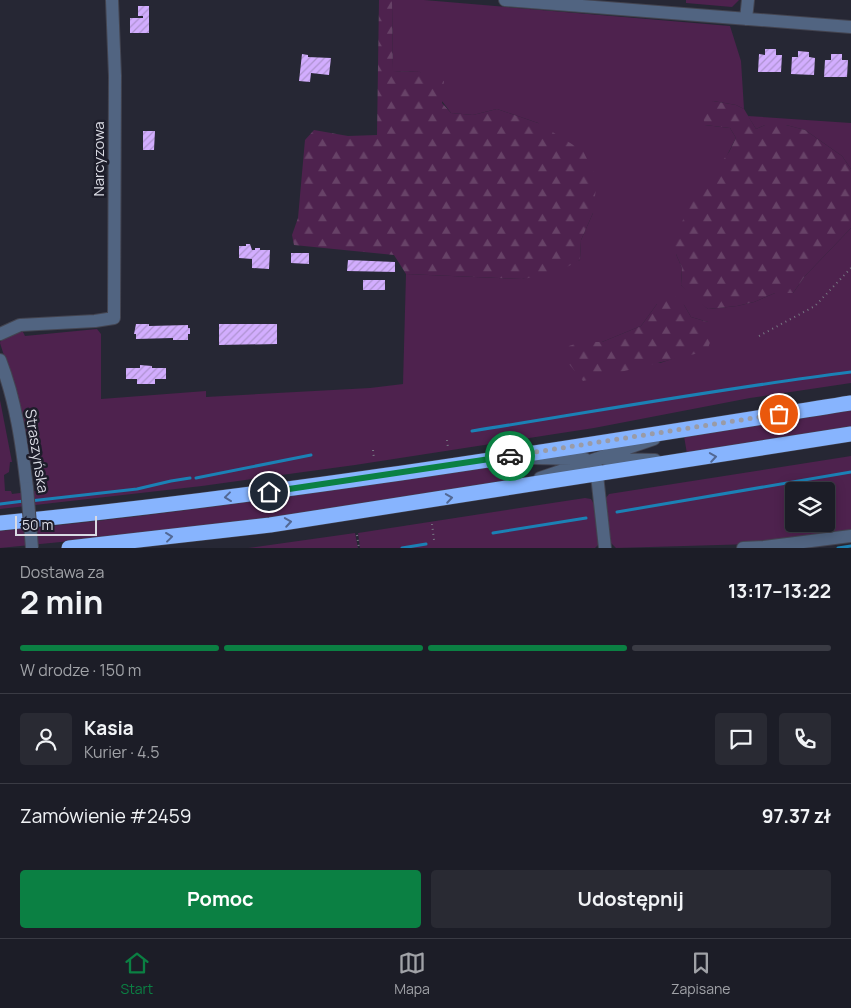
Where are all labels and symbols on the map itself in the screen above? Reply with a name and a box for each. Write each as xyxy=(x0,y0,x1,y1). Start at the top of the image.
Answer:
street label: Narcyzowa xyxy=(88,121,109,197)
pin xyxy=(758,393,800,435)
street label: Straszyńska xyxy=(20,408,54,494)
courier xyxy=(485,431,535,481)
one-way arrow xyxy=(709,452,717,462)
pin xyxy=(248,471,290,513)
one-way arrow xyxy=(224,491,232,502)
one-way arrow xyxy=(445,493,453,504)
scale bar xyxy=(15,513,98,536)
one-way arrow xyxy=(284,518,292,528)
one-way arrow xyxy=(166,532,174,543)

